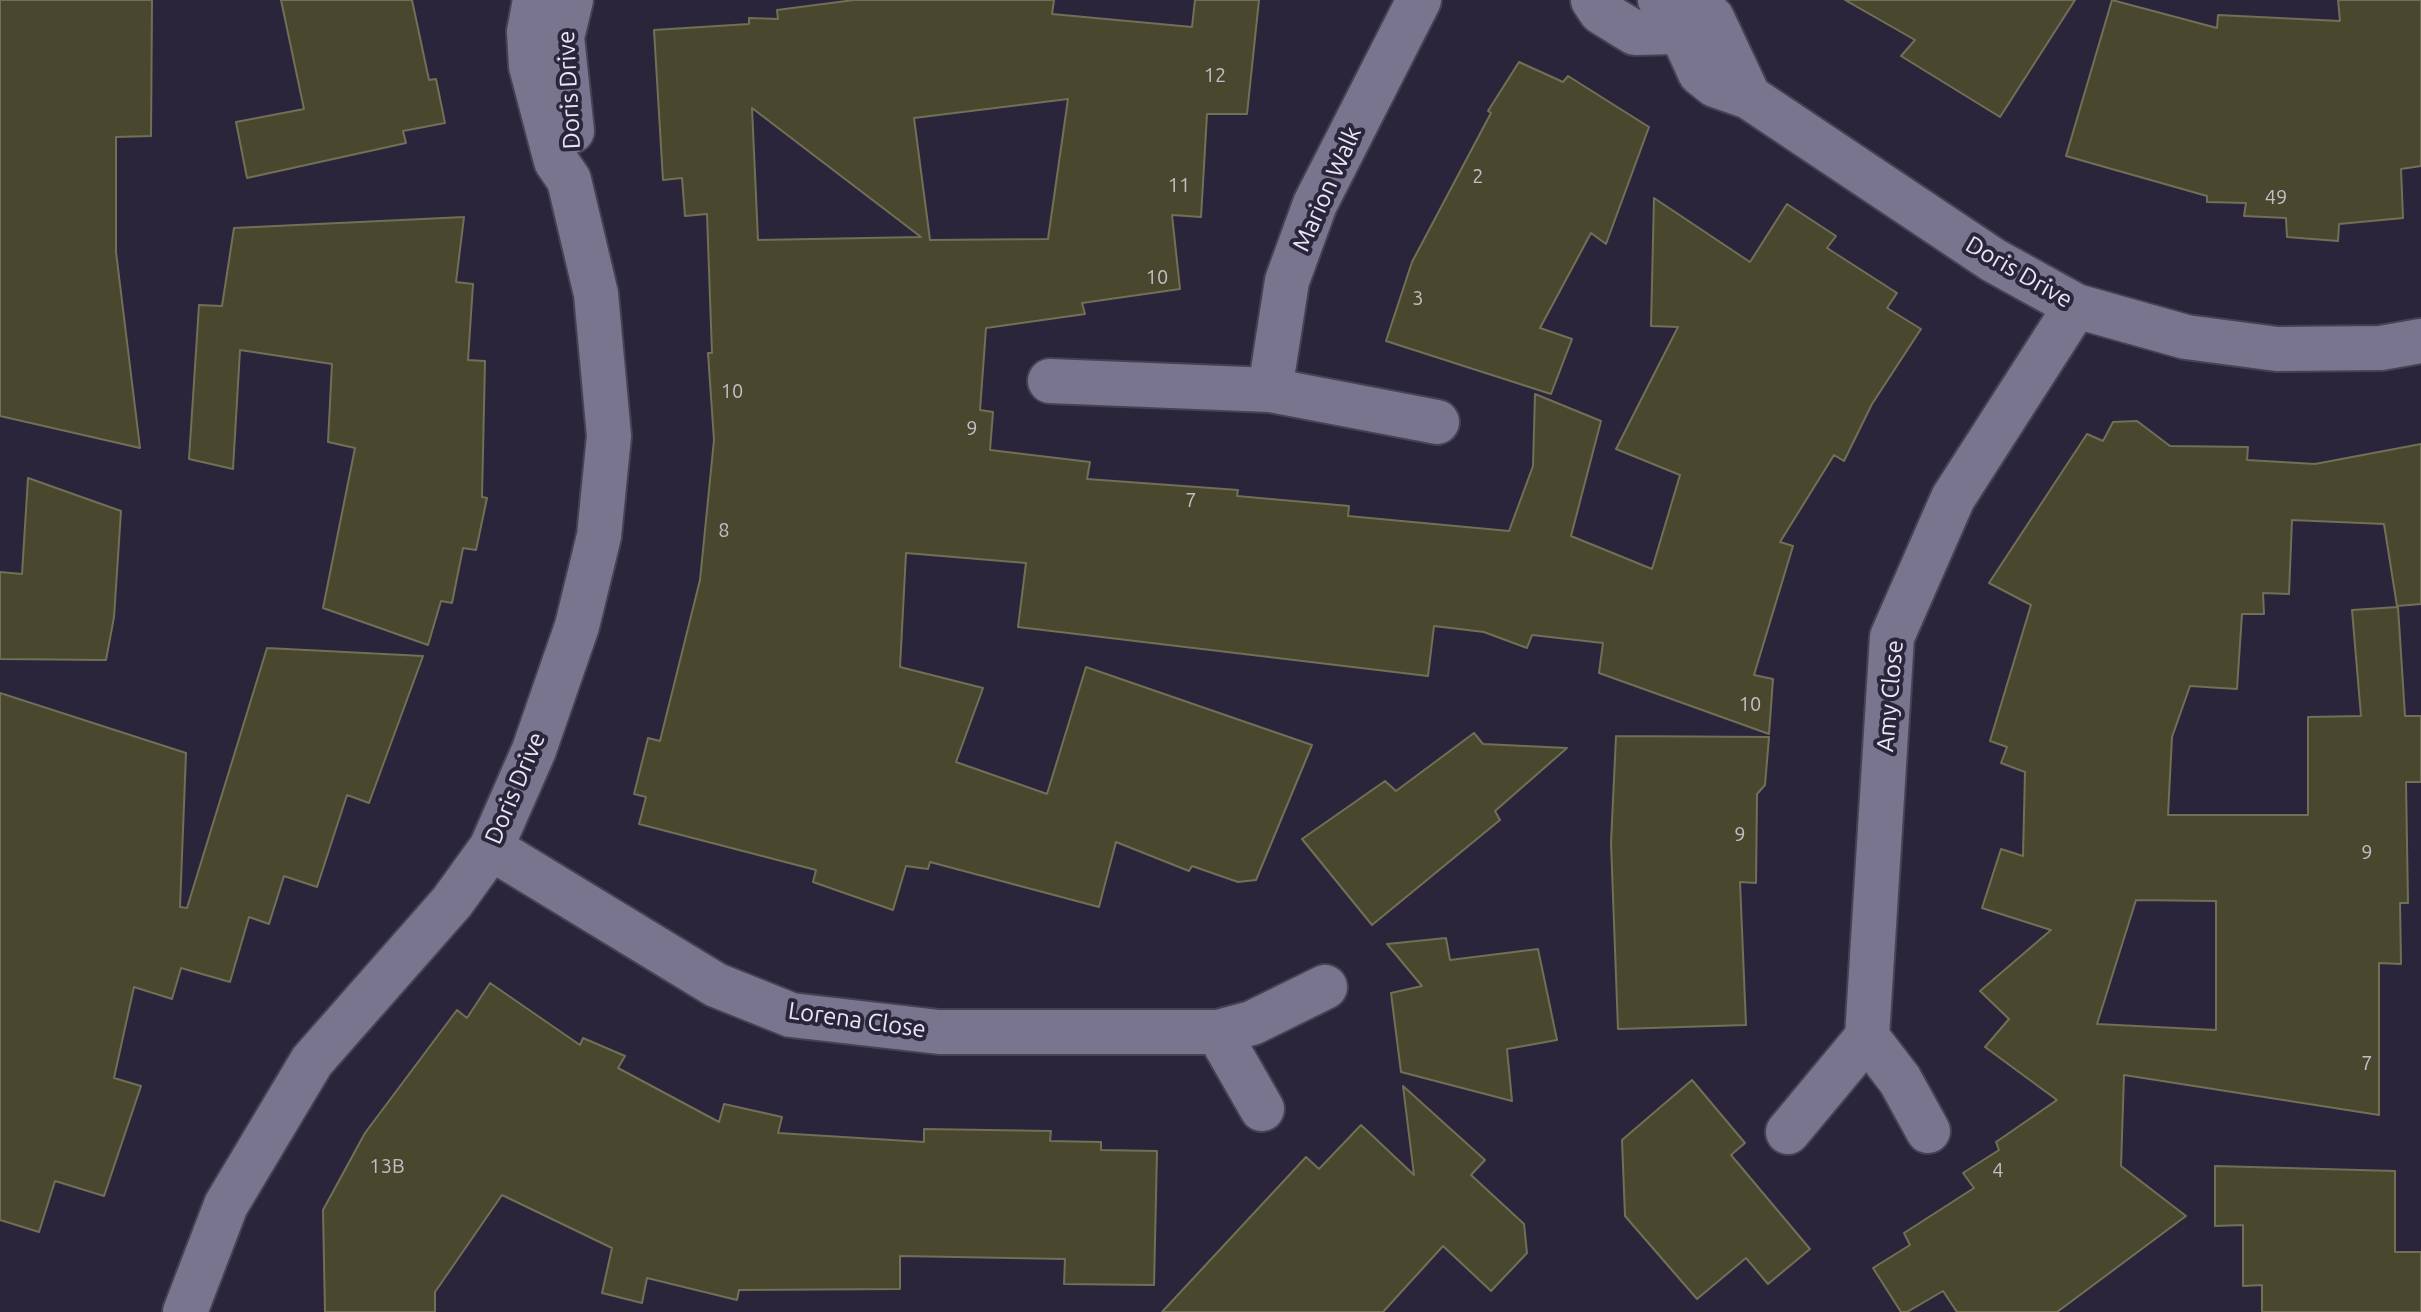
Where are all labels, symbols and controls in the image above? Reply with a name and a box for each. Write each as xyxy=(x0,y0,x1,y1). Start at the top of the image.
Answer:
street label: Doris Drive xyxy=(552,30,586,150)
house number: 12 xyxy=(1204,63,1226,87)
street label: Marion Walk xyxy=(1287,122,1367,256)
house number: 2 xyxy=(1472,164,1484,188)
house number: 11 xyxy=(1168,173,1190,197)
house number: 49 xyxy=(2265,185,2287,209)
street label: Doris Drive xyxy=(1960,230,2078,314)
house number: 10 xyxy=(1146,265,1168,289)
house number: 3 xyxy=(1412,286,1424,310)
house number: 10 xyxy=(721,379,743,403)
house number: 9 xyxy=(966,416,978,440)
house number: 7 xyxy=(1185,488,1197,512)
house number: 8 xyxy=(718,518,730,542)
street label: Amy Close xyxy=(1871,639,1909,753)
house number: 10 xyxy=(1739,692,1761,716)
street label: Doris Drive xyxy=(479,728,551,848)
house number: 9 xyxy=(1734,822,1746,846)
house number: 9 xyxy=(2361,840,2373,864)
street label: Lorena Close xyxy=(786,996,928,1044)
house number: 7 xyxy=(2361,1051,2373,1075)
house number: 13B xyxy=(369,1154,405,1178)
house number: 4 xyxy=(1992,1158,2004,1182)

